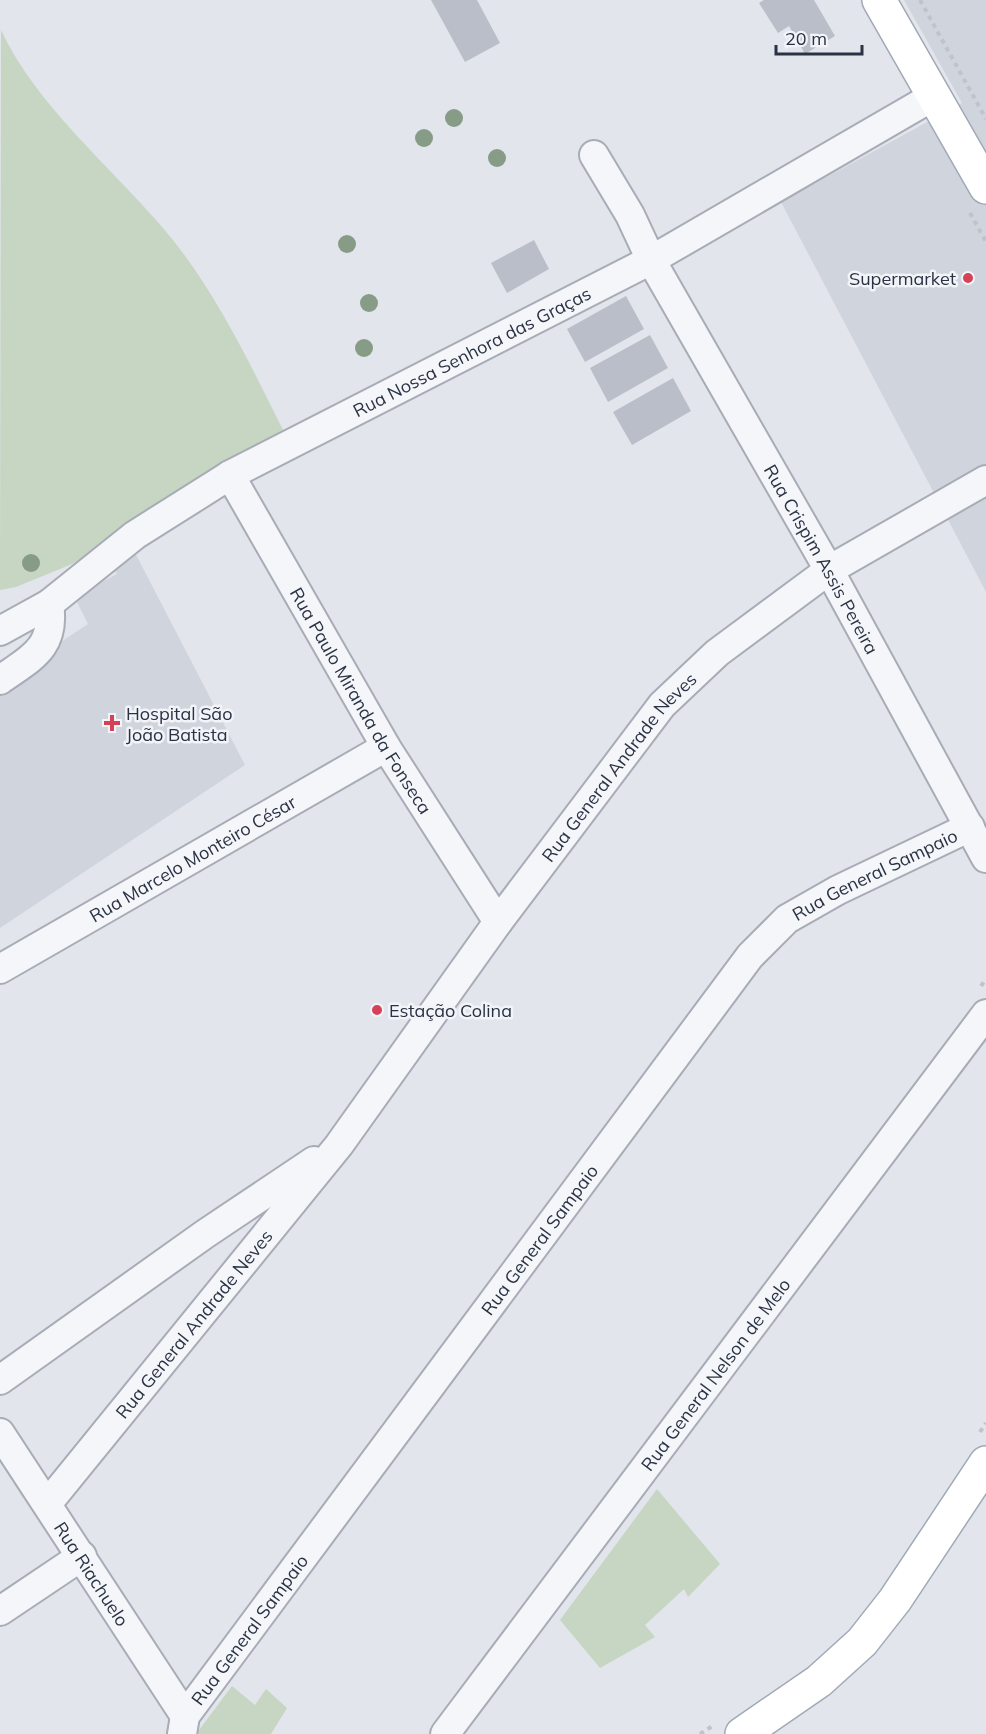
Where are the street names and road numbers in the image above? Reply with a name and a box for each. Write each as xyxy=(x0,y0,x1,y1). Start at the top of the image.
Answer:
street label: Rua Nossa Senhora das Graças xyxy=(349,281,595,422)
street label: Rua Crispim Assis Pereira xyxy=(759,460,884,658)
street label: Rua Paulo Miranda da Fonseca xyxy=(285,583,437,818)
street label: Rua General Andrade Neves xyxy=(536,667,701,866)
street label: Rua Marcelo Monteiro César xyxy=(85,790,300,927)
street label: Rua General Sampaio xyxy=(788,823,961,925)
street label: Rua General Sampaio xyxy=(476,1160,603,1319)
street label: Rua General Andrade Neves xyxy=(110,1225,277,1423)
street label: Rua General Nelson de Melo xyxy=(636,1273,795,1475)
street label: Rua Riachuelo xyxy=(49,1517,134,1630)
street label: Rua General Sampaio xyxy=(186,1550,313,1709)

